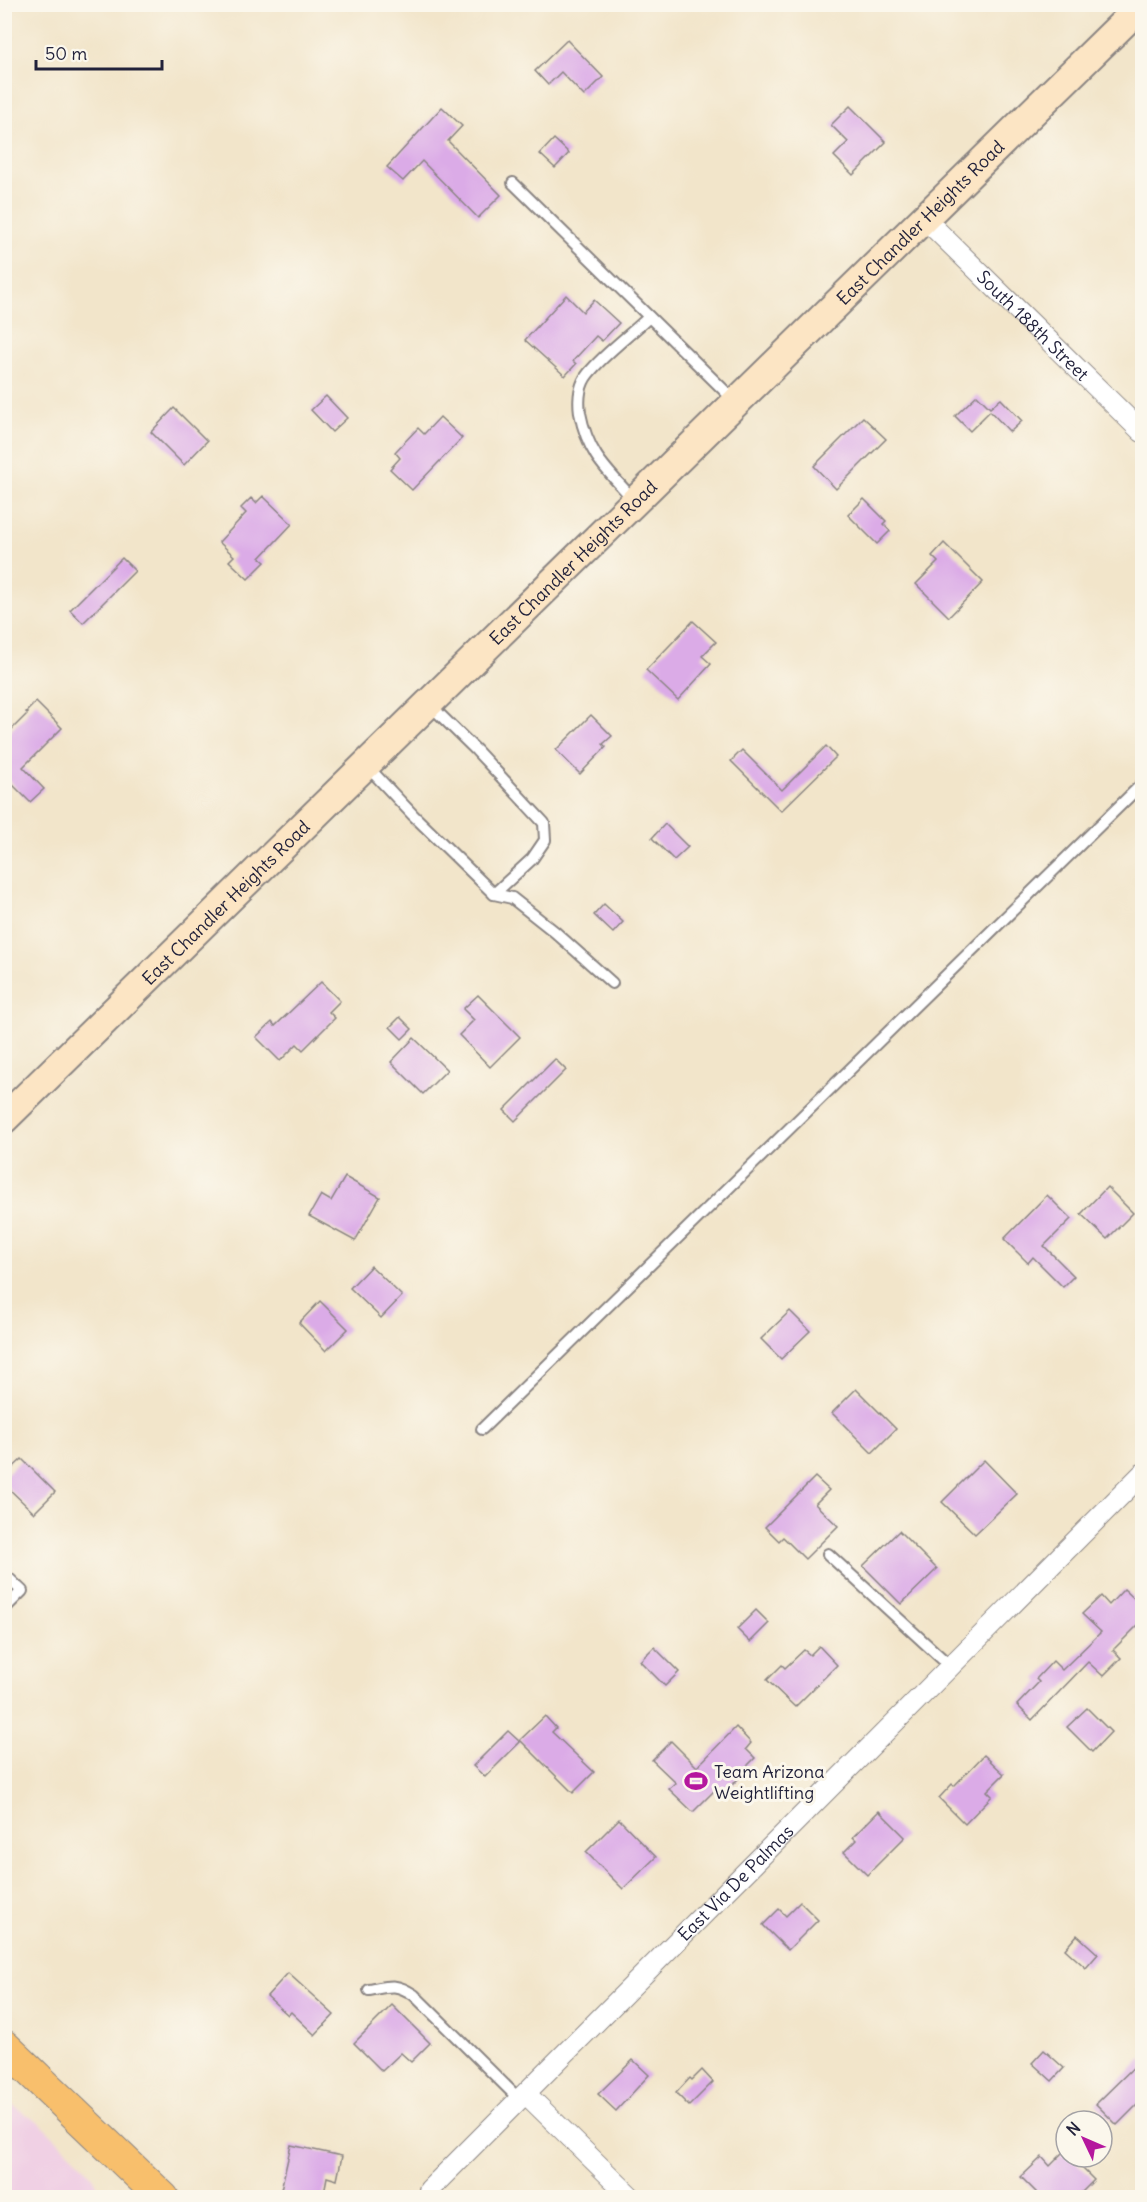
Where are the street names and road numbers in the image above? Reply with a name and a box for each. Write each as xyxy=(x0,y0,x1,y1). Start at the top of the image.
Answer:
street label: East Chandler Heights Road xyxy=(831,135,1009,309)
street label: South 188th Street xyxy=(972,265,1094,385)
street label: East Chandler Heights Road xyxy=(484,475,662,649)
street label: East Chandler Heights Road xyxy=(137,815,315,989)
street label: East Via De Palmas xyxy=(672,1820,798,1945)

